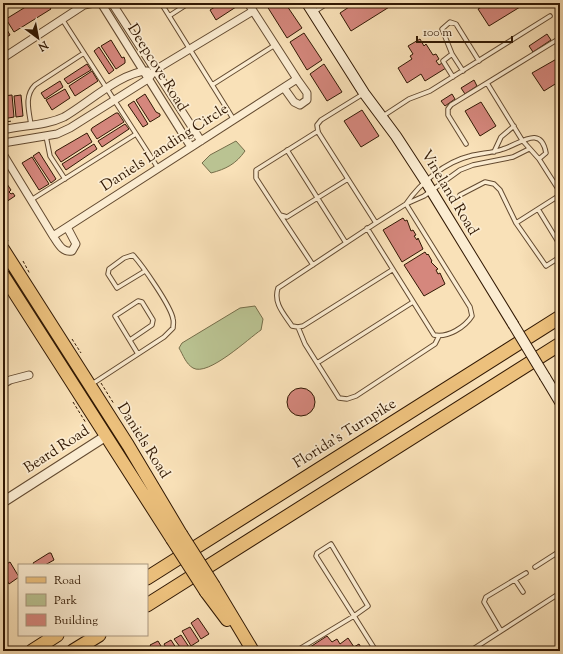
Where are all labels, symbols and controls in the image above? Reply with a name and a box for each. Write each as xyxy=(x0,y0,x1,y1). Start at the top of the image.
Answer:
north arrow xyxy=(18,18,58,58)
scale bar xyxy=(417,18,512,44)
street label: Deepcove Road xyxy=(122,20,193,116)
text: 100 m xyxy=(423,24,452,42)
text: N xyxy=(35,36,52,55)
street label: Daniels Landing Circle xyxy=(97,99,233,197)
street label: Vineland Road xyxy=(415,146,483,240)
street label: Florida's Turnpike xyxy=(289,394,401,474)
street label: Daniels Road xyxy=(111,399,175,483)
street label: Beard Road xyxy=(20,421,94,479)
legend xyxy=(18,564,148,636)
text: Road xyxy=(54,572,81,590)
text: Park xyxy=(54,592,77,610)
text: Building xyxy=(54,612,98,630)

